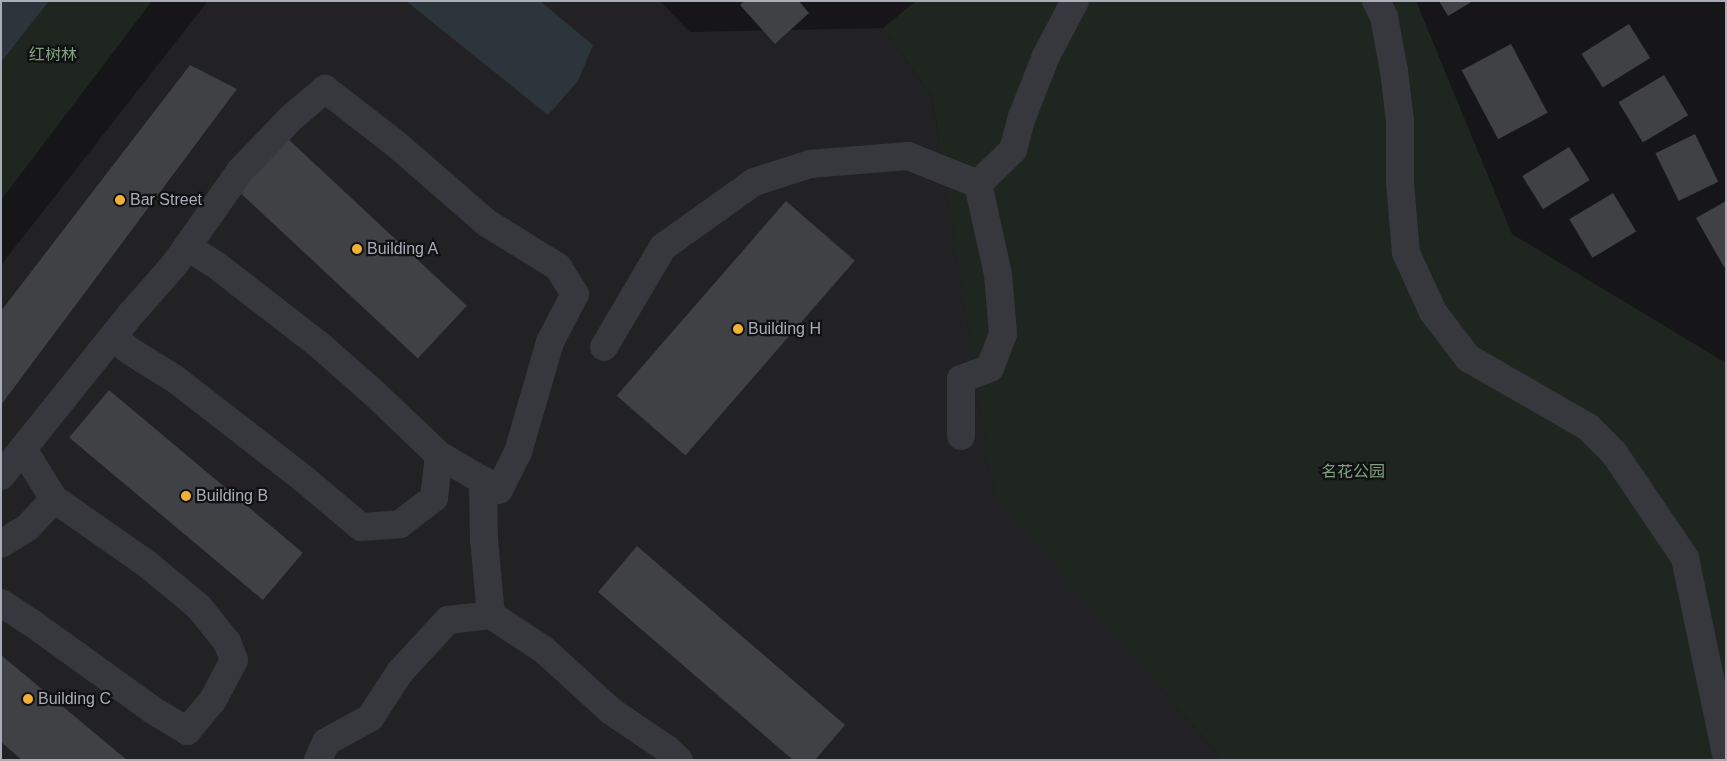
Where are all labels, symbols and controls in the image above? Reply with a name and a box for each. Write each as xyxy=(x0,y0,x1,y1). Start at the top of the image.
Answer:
park label: 红树林 xyxy=(29,45,77,65)
place label: Bar Street xyxy=(130,190,202,210)
marker: Bar Street xyxy=(114,194,126,206)
place label: Building A xyxy=(367,239,439,259)
marker: Building A xyxy=(351,243,363,255)
place label: Building H xyxy=(748,319,821,339)
marker: Building H xyxy=(732,323,744,335)
park label: 名花公园 xyxy=(1321,462,1385,482)
place label: Building B xyxy=(196,486,268,506)
marker: Building B xyxy=(180,490,192,502)
place label: Building C xyxy=(38,689,111,709)
marker: Building C xyxy=(22,693,34,705)

